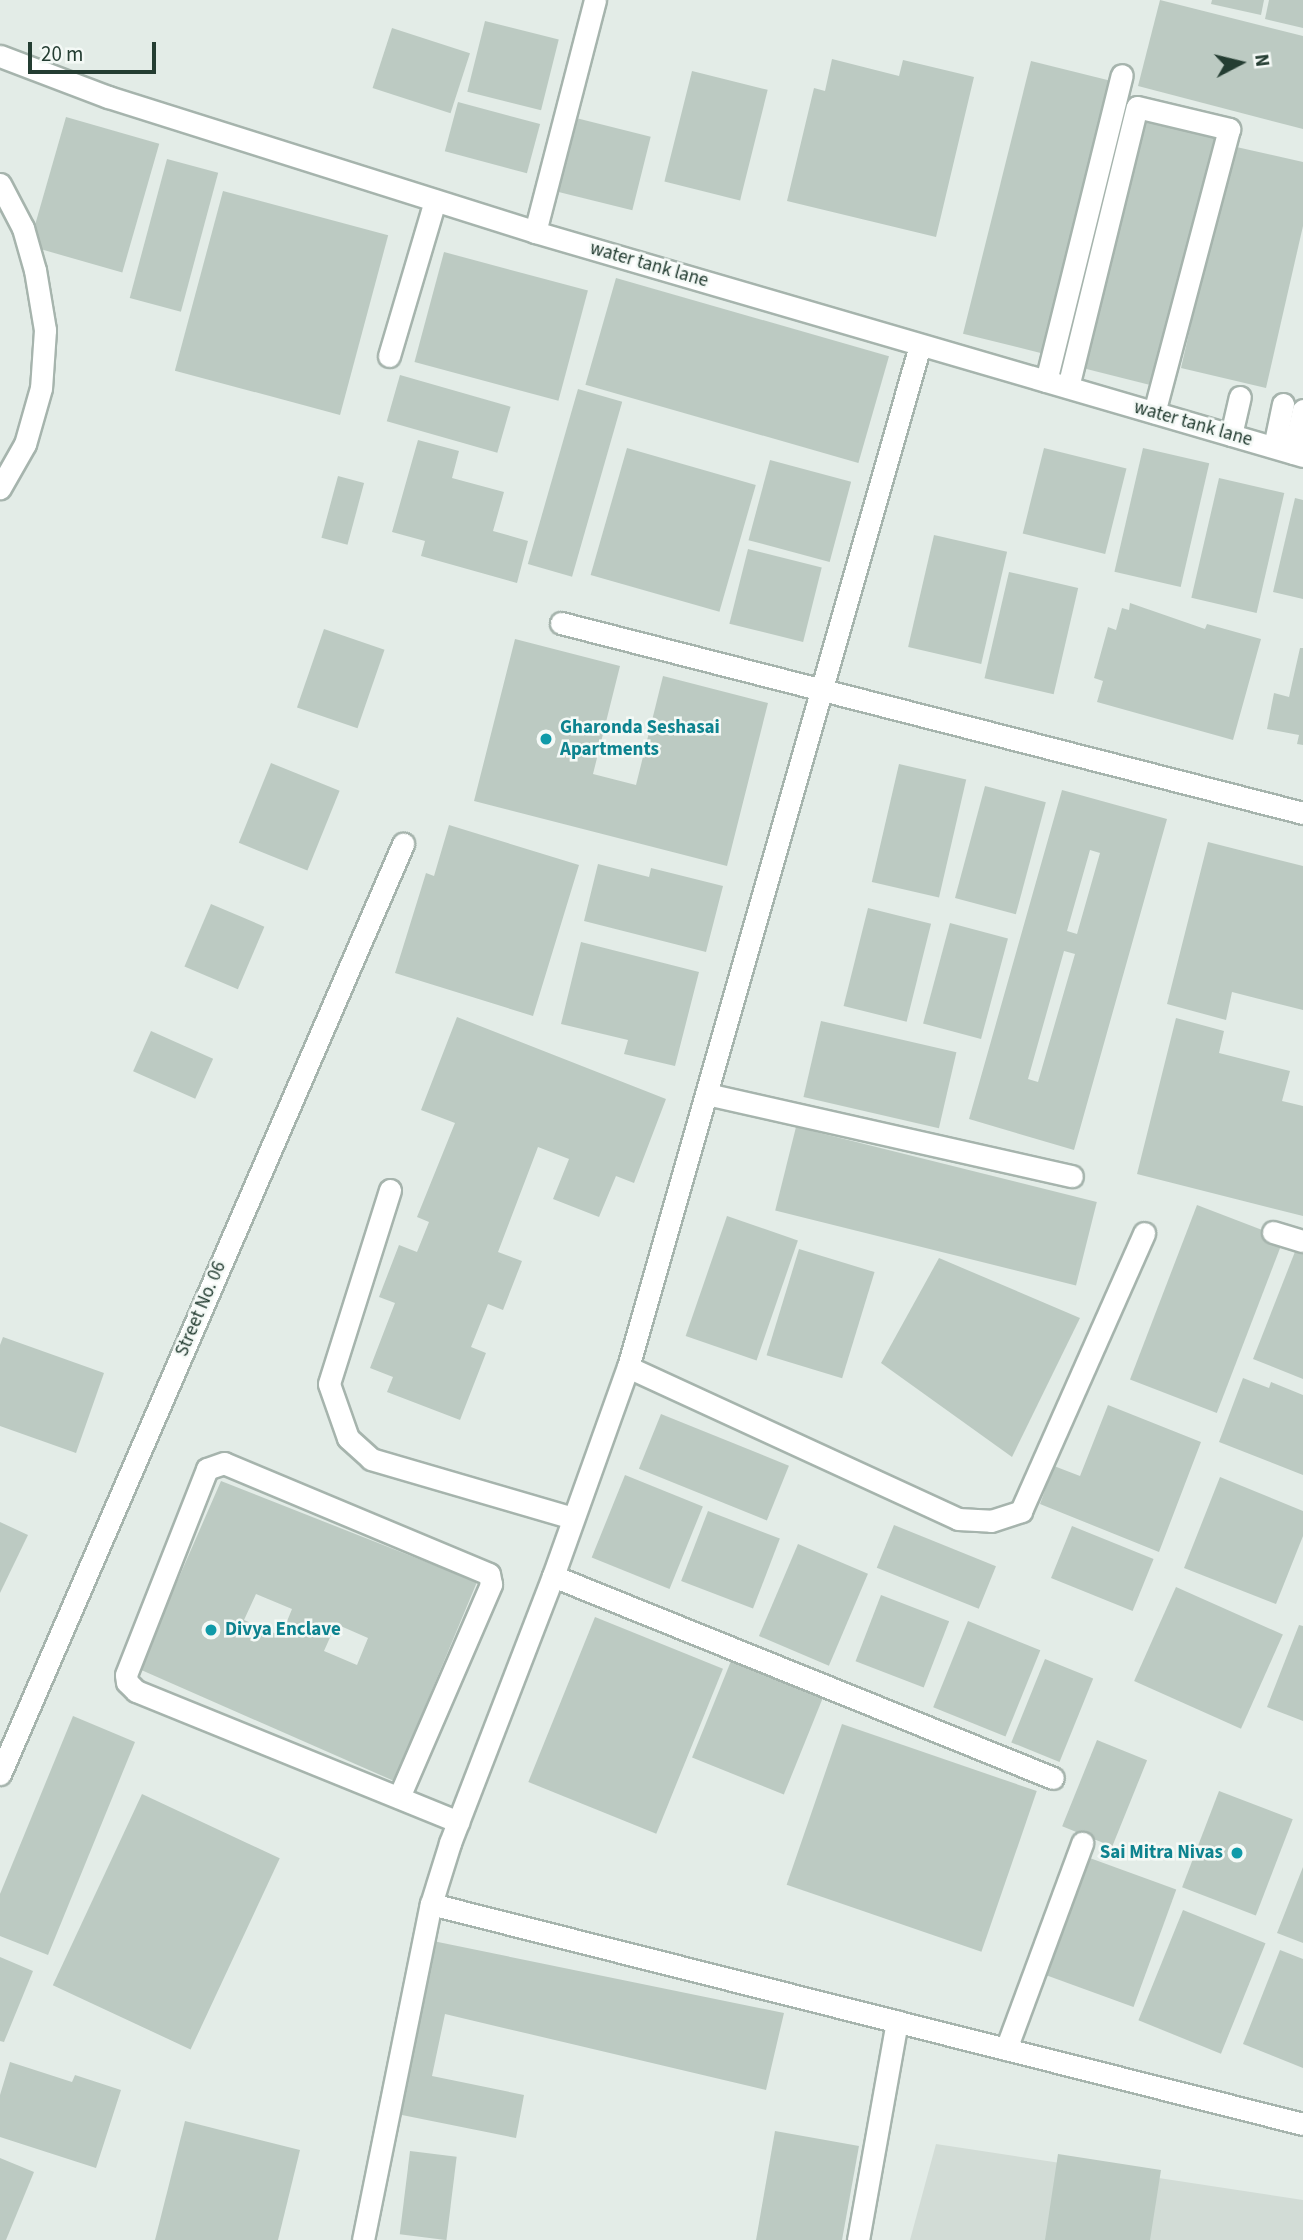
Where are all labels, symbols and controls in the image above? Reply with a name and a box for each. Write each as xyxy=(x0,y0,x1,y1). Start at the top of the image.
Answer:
scale bar xyxy=(32,28,159,72)
north arrow xyxy=(1205,28,1275,98)
text: 20 m xyxy=(41,39,83,69)
text: N xyxy=(1247,52,1276,68)
street label: water tank lane xyxy=(587,237,711,293)
street label: water tank lane xyxy=(1131,396,1255,452)
place label: Gharonda Seshasai Apartments xyxy=(560,717,720,761)
marker: Gharonda Seshasai Apartments xyxy=(538,731,554,747)
street label: Street No. 06 xyxy=(171,1258,231,1360)
place label: Divya Enclave xyxy=(225,1619,341,1641)
marker: Divya Enclave xyxy=(203,1622,219,1638)
place label: Sai Mitra Nivas xyxy=(1100,1842,1223,1864)
marker: Sai Mitra Nivas xyxy=(1229,1845,1245,1861)

